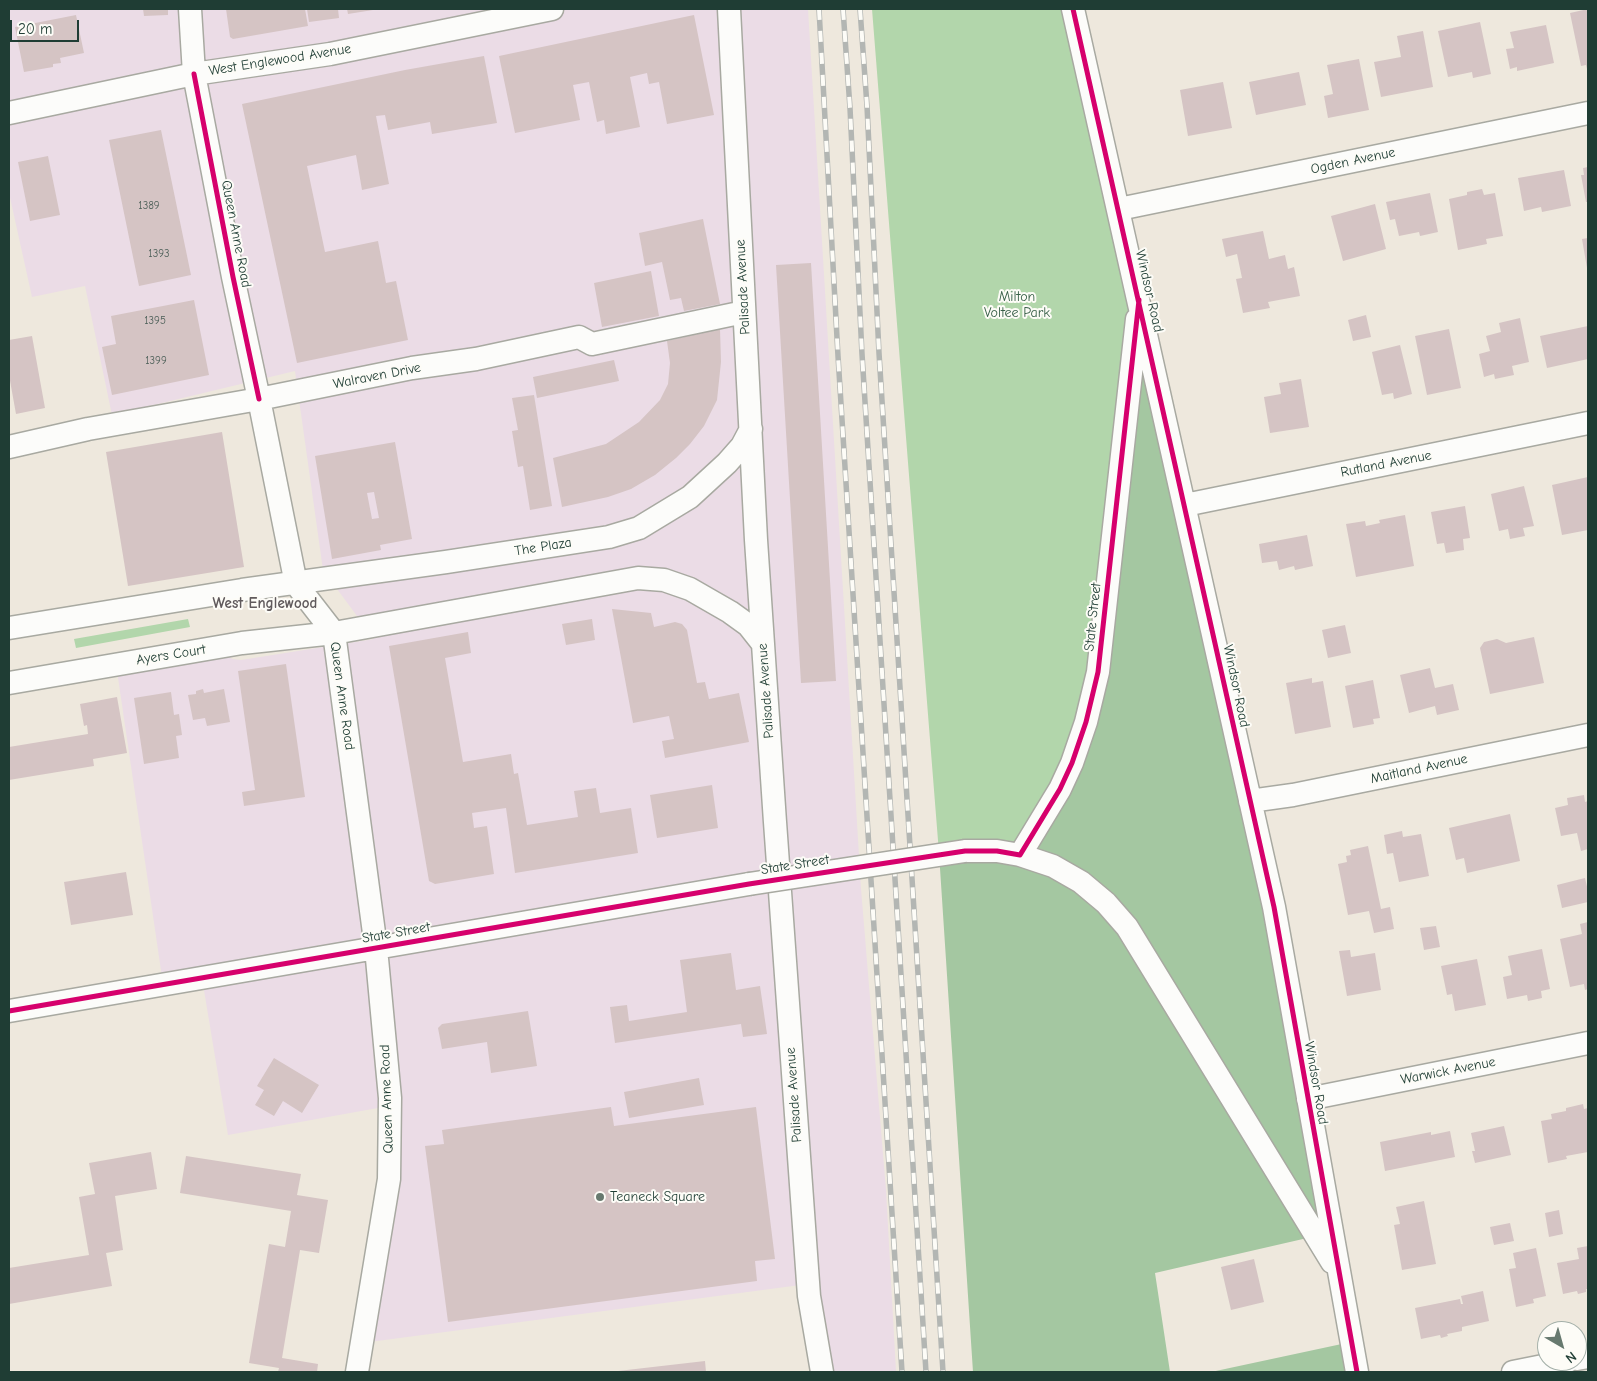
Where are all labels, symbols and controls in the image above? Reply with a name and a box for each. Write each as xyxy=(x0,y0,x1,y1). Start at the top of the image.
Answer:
scale bar xyxy=(12,10,81,42)
text: 20 m xyxy=(18,20,52,38)
street label: West Englewood Avenue xyxy=(208,40,352,80)
street label: Ogden Avenue xyxy=(1309,144,1397,178)
street label: Queen Anne Road xyxy=(217,179,255,289)
house number: 1389 xyxy=(138,199,160,213)
street label: Palisade Avenue xyxy=(732,239,754,335)
house number: 1393 xyxy=(148,247,170,261)
street label: Windsor Road xyxy=(1131,248,1167,334)
park label: Milton Voltee Park xyxy=(984,289,1050,322)
house number: 1395 xyxy=(144,314,166,328)
house number: 1399 xyxy=(145,354,167,368)
street label: Walraven Drive xyxy=(332,359,422,393)
street label: Rutland Avenue xyxy=(1339,447,1433,481)
street label: The Plaza xyxy=(513,534,573,560)
street label: State Street xyxy=(1081,582,1105,652)
district label: West Englewood xyxy=(213,595,317,613)
street label: Ayers Court xyxy=(135,641,207,669)
street label: Queen Anne Road xyxy=(326,641,358,751)
street label: Palisade Avenue xyxy=(754,643,778,739)
street label: Windsor Road xyxy=(1219,643,1253,729)
street label: Maitland Avenue xyxy=(1369,751,1469,787)
street label: State Street xyxy=(760,851,830,879)
street label: State Street xyxy=(361,919,431,947)
street label: Windsor Road xyxy=(1300,1040,1332,1126)
street label: Queen Anne Road xyxy=(377,1044,397,1154)
street label: Palisade Avenue xyxy=(782,1047,806,1143)
street label: Warwick Avenue xyxy=(1399,1054,1497,1088)
place label: Teaneck Square xyxy=(610,1189,705,1205)
marker: Teaneck Square xyxy=(594,1191,606,1203)
north arrow xyxy=(1537,1321,1587,1371)
text: N xyxy=(1562,1348,1580,1367)

